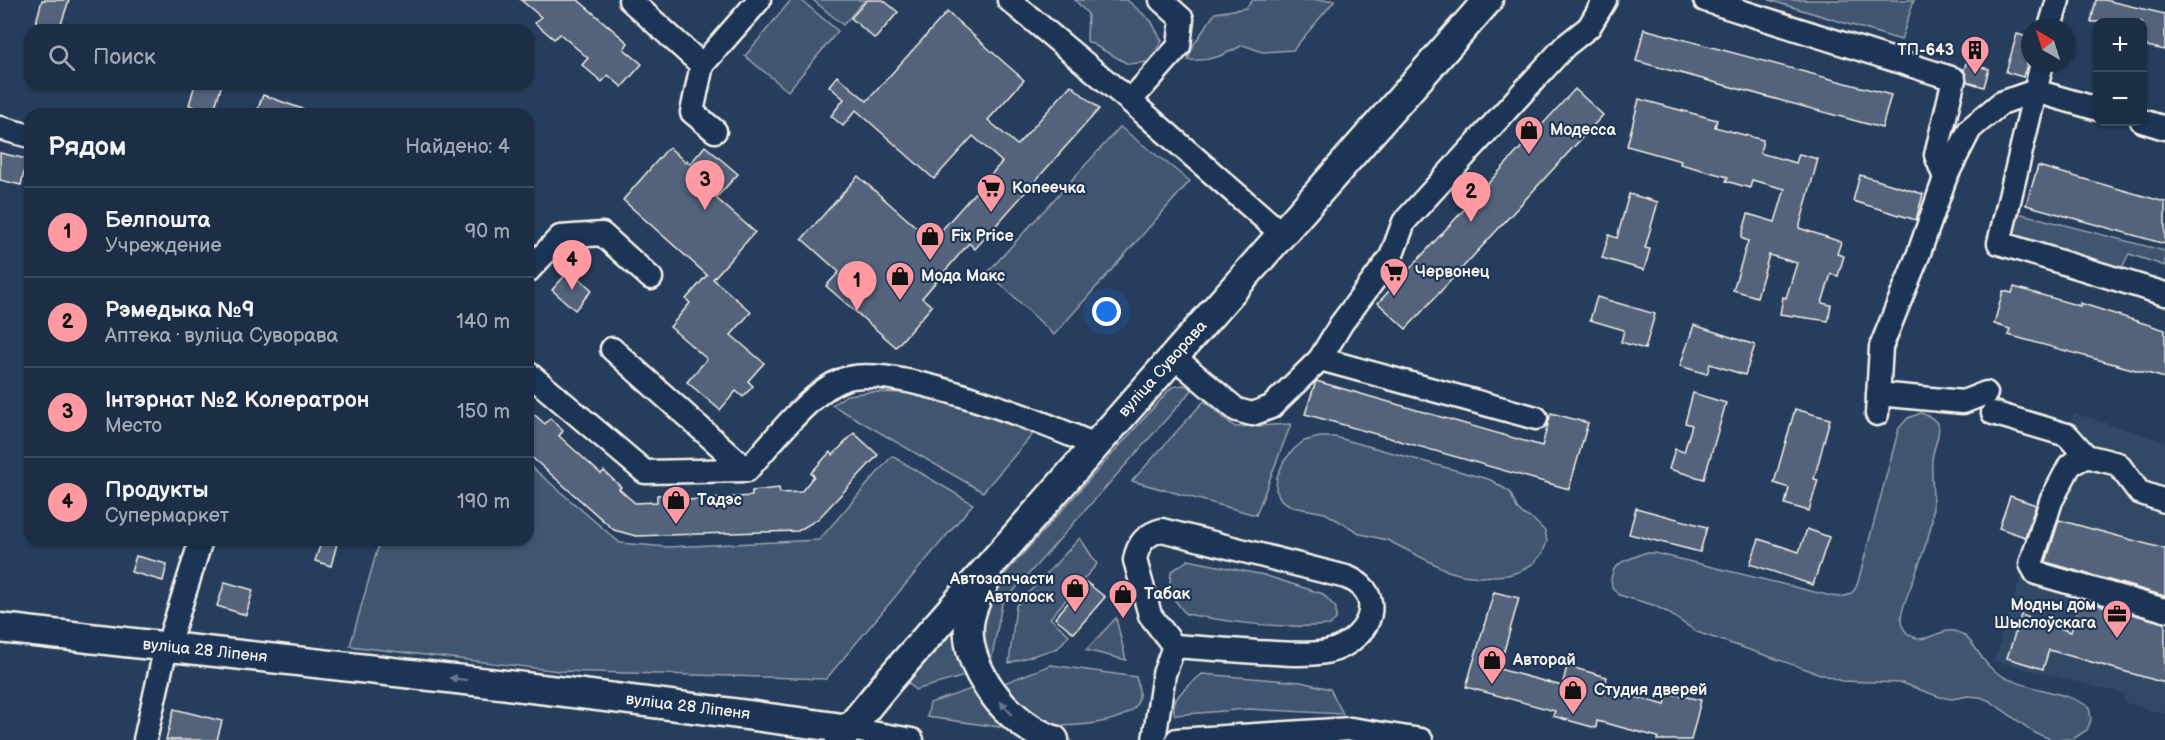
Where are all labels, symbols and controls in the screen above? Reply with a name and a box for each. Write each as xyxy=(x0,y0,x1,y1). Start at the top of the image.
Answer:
north arrow xyxy=(2021,18,2075,72)
map controls xyxy=(2093,18,2147,126)
button: + xyxy=(2093,18,2147,72)
search box xyxy=(24,24,534,90)
building icon: ТП-643 xyxy=(1959,34,1991,76)
icon: search xyxy=(45,41,78,74)
place label: ТП-643 xyxy=(1897,41,1954,60)
text: Поиск xyxy=(93,44,156,71)
button: − xyxy=(2093,72,2147,126)
shop icon: Модесса xyxy=(1513,114,1545,156)
place label: Модесса xyxy=(1550,121,1616,140)
text: Рядом xyxy=(48,132,126,163)
text: Найдено: 4 xyxy=(405,135,510,159)
pin: 3 xyxy=(686,160,724,210)
supermarket icon: Копеечка xyxy=(975,172,1007,214)
pin: 2 xyxy=(1452,172,1490,222)
place label: Копеечка xyxy=(1012,179,1086,198)
text: Белпошта xyxy=(105,207,210,234)
text: 1 xyxy=(63,220,72,244)
text: 90 m xyxy=(465,220,510,244)
shop icon: Fix Price xyxy=(914,220,946,262)
place label: Fix Price xyxy=(951,227,1014,246)
text: Учреждение xyxy=(105,234,222,258)
pin: 4 xyxy=(552,240,592,290)
supermarket icon: Червонец xyxy=(1378,256,1410,298)
shop icon: Мода Макс xyxy=(884,260,916,302)
pin: 1 xyxy=(838,262,876,311)
place label: Червонец xyxy=(1415,263,1490,282)
place label: Мода Макс xyxy=(921,267,1005,286)
text: Рэмедыка №9 xyxy=(105,297,255,324)
your location xyxy=(1092,297,1121,326)
text: 2 xyxy=(62,310,73,334)
text: 140 m xyxy=(456,310,510,334)
street label: вуліца Суворава xyxy=(1115,316,1212,421)
text: Аптека · вуліца Суворава xyxy=(105,324,338,348)
text: Інтэрнат №2 Колератрон xyxy=(105,387,369,414)
text: 3 xyxy=(62,400,73,424)
text: 150 m xyxy=(457,400,510,424)
text: Место xyxy=(105,414,162,438)
text: Продукты xyxy=(105,477,209,504)
shop icon: Тадэс xyxy=(660,484,692,526)
text: 4 xyxy=(62,490,73,514)
text: 190 m xyxy=(457,490,510,514)
place label: Тадэс xyxy=(697,491,742,510)
text: Супермаркет xyxy=(105,504,229,528)
place label: Автозапчасти Автолоск xyxy=(949,570,1054,607)
shop icon: Автозапчасти Автолоск xyxy=(1059,572,1091,614)
shop icon: Табак xyxy=(1107,578,1139,620)
place label: Табак xyxy=(1144,585,1191,604)
place label: Модны дом Шыслоўскага xyxy=(1994,596,2097,633)
office icon: Модны дом Шыслоўскага xyxy=(2101,598,2133,640)
street label: вуліца 28 Ліпеня xyxy=(142,635,268,667)
shop icon: Авторай xyxy=(1476,644,1508,686)
place label: Авторай xyxy=(1512,651,1576,670)
shop icon: Студия дверей xyxy=(1557,674,1589,716)
one-way arrow xyxy=(448,675,467,684)
place label: Студия дверей xyxy=(1594,681,1707,700)
street label: вуліца 28 Ліпеня xyxy=(625,690,751,724)
one-way arrow xyxy=(1000,701,1013,716)

